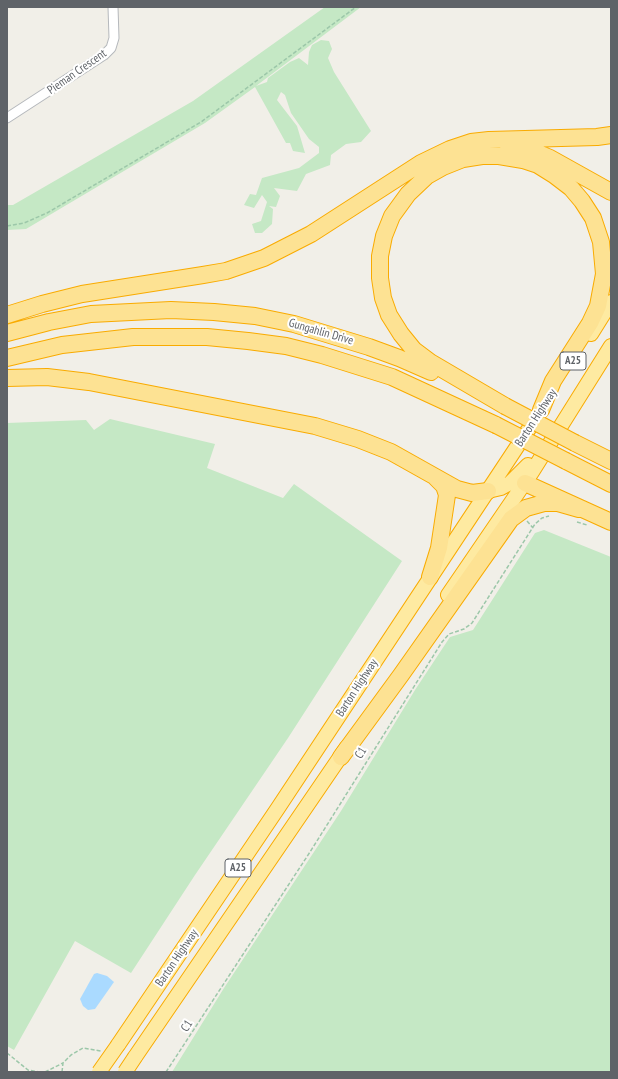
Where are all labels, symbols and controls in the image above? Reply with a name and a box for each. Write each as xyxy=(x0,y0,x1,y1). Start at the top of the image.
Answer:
street label: Pieman Crescent xyxy=(45,46,109,98)
street label: Gungahlin Drive xyxy=(287,316,355,348)
road number: A25 xyxy=(560,352,586,370)
street label: Barton Highway xyxy=(512,386,560,450)
street label: Barton Highway xyxy=(333,656,381,720)
street label: C1 xyxy=(352,745,370,761)
road number: A25 xyxy=(225,859,251,877)
street label: Barton Highway xyxy=(153,927,201,989)
street label: C1 xyxy=(178,1018,196,1034)

